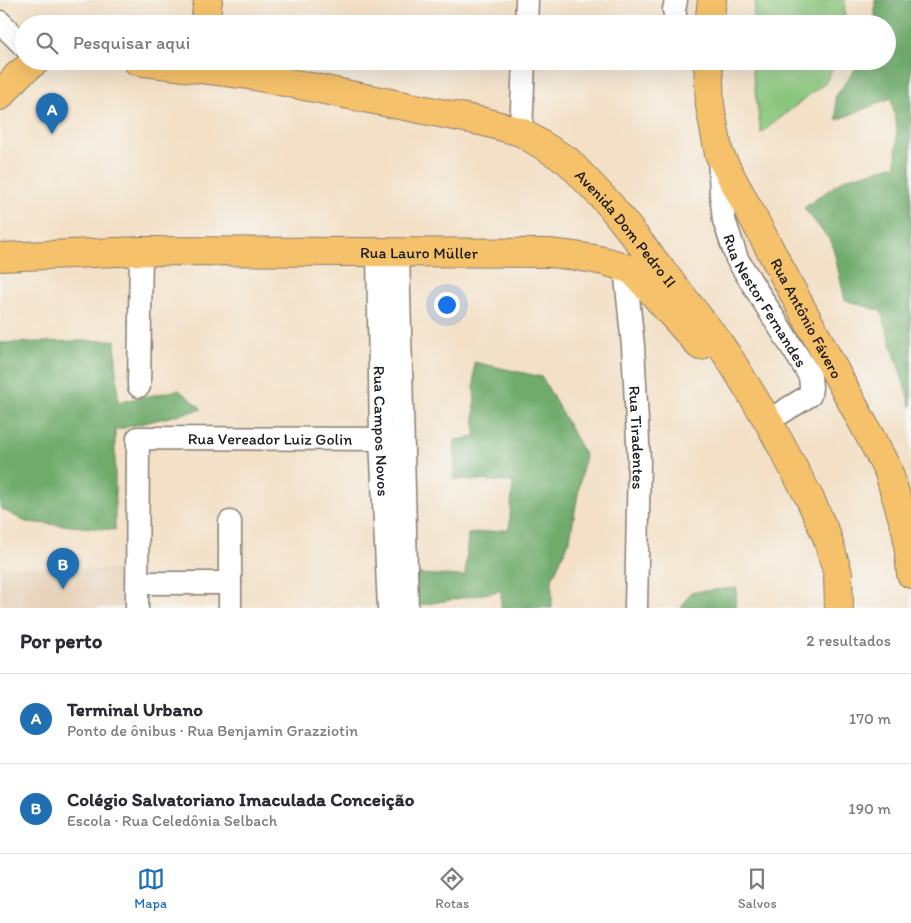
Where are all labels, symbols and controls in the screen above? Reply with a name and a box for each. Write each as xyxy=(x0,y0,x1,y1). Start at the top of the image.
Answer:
search box xyxy=(15,15,896,70)
icon: search xyxy=(33,29,61,57)
text: Pesquisar aqui xyxy=(73,31,190,54)
pin: A xyxy=(36,93,68,134)
street label: Avenida Dom Pedro II xyxy=(571,165,681,291)
street label: Rua Nestor Fernandes xyxy=(720,231,811,370)
street label: Rua Lauro Müller xyxy=(360,243,478,262)
street label: Rua Antônio Fávero xyxy=(767,255,847,382)
your location xyxy=(434,292,460,318)
street label: Rua Campos Novos xyxy=(370,366,393,497)
street label: Rua Tiradentes xyxy=(626,385,649,490)
street label: Rua Vereador Luiz Golin xyxy=(188,429,352,448)
pin: B xyxy=(47,548,79,589)
text: Por perto xyxy=(20,628,102,653)
text: 2 resultados xyxy=(806,631,891,650)
text: Terminal Urbano xyxy=(67,698,203,721)
text: A xyxy=(31,709,41,728)
text: 170 m xyxy=(849,709,891,728)
text: Ponto de ônibus · Rua Benjamin Grazziotin xyxy=(67,721,358,740)
text: Colégio Salvatoriano Imaculada Conceição xyxy=(67,788,414,811)
text: B xyxy=(31,799,41,818)
text: 190 m xyxy=(848,799,891,818)
text: Escola · Rua Celedônia Selbach xyxy=(67,811,277,830)
tab: Mapa xyxy=(134,865,167,912)
tab: Rotas xyxy=(435,865,469,912)
tab: Salvos xyxy=(738,865,777,912)

